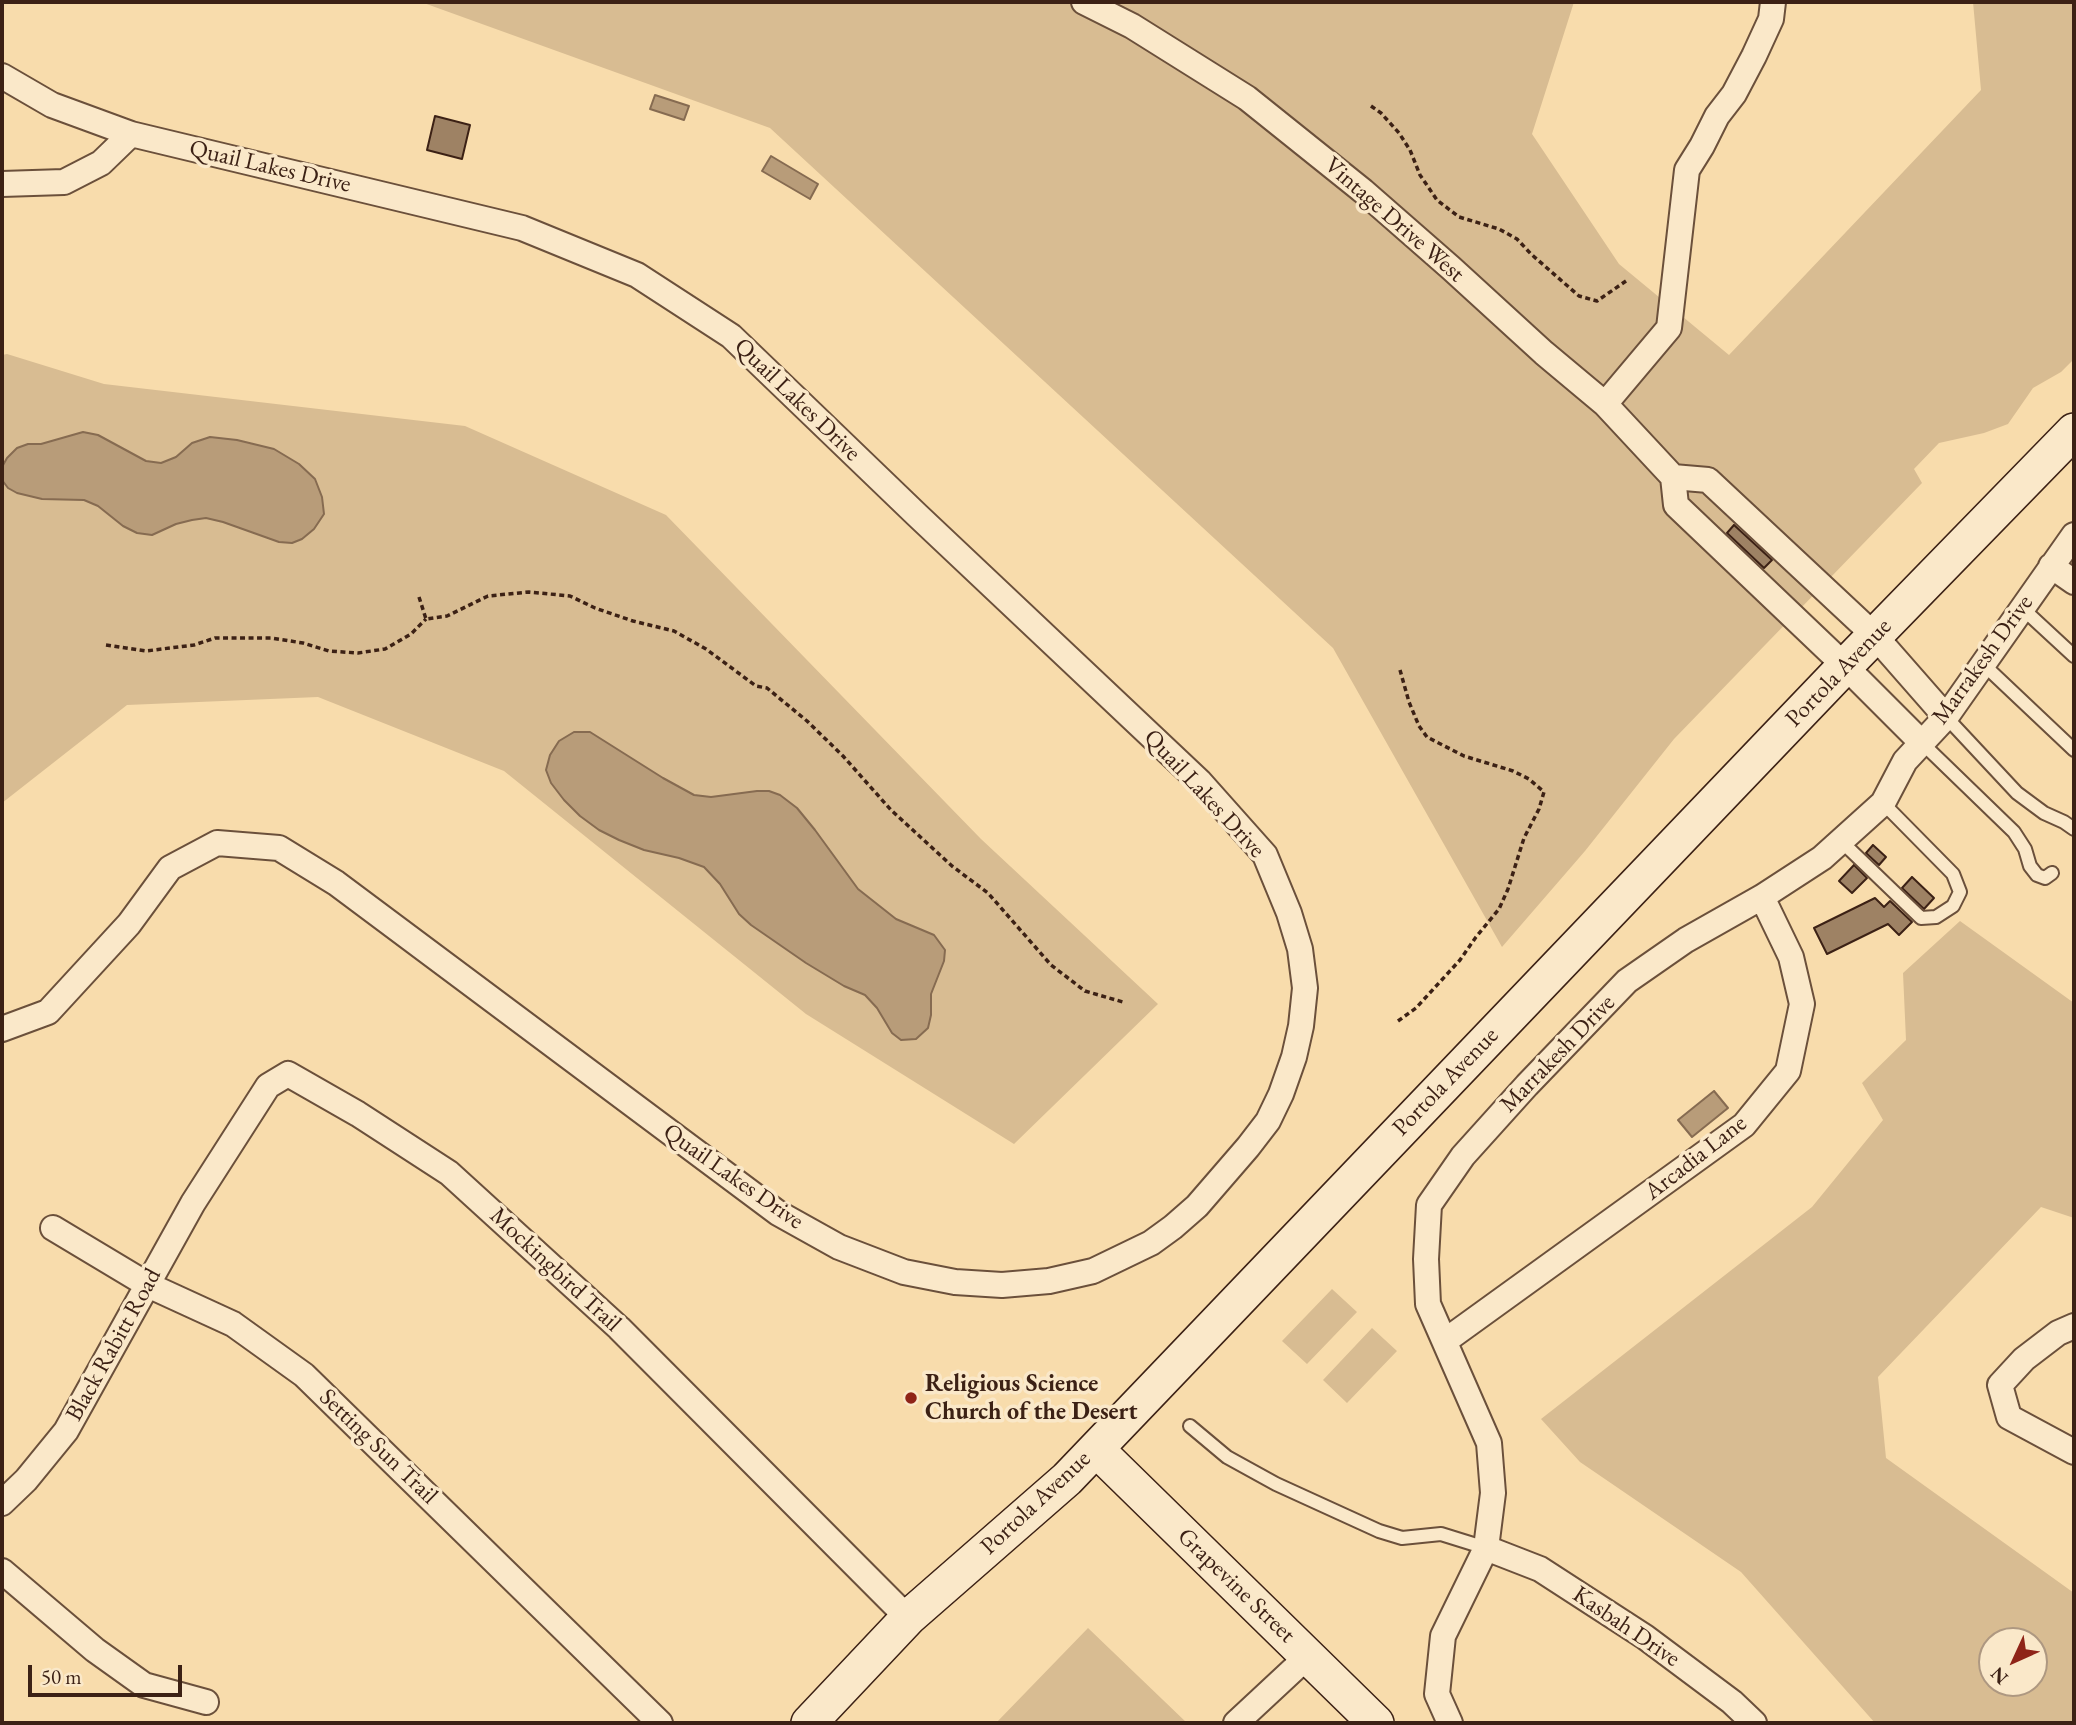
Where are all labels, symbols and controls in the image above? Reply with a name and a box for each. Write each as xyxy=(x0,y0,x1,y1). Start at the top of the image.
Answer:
street label: Quail Lakes Drive xyxy=(186,134,354,200)
street label: Vintage Drive West xyxy=(1318,151,1470,289)
street label: Quail Lakes Drive xyxy=(728,332,866,468)
street label: Marrakesh Drive xyxy=(1926,590,2040,730)
street label: Portola Avenue xyxy=(1780,613,1898,733)
street label: Quail Lakes Drive xyxy=(1137,724,1271,864)
street label: Marrakesh Drive xyxy=(1494,989,1622,1119)
street label: Portola Avenue xyxy=(1387,1022,1505,1142)
street label: Arcadia Lane xyxy=(1639,1109,1753,1207)
street label: Quail Lakes Drive xyxy=(657,1118,809,1236)
street label: Mockingbird Trail xyxy=(483,1202,627,1338)
street label: Black Rabitt Road xyxy=(60,1264,168,1426)
place label: Religious Science Church of the Desert xyxy=(925,1370,1138,1426)
street label: Setting Sun Trail xyxy=(313,1383,443,1511)
marker: Religious Science Church of the Desert xyxy=(903,1390,919,1406)
street label: Portola Avenue xyxy=(975,1445,1097,1561)
street label: Grapevine Street xyxy=(1171,1523,1301,1649)
street label: Kasbah Drive xyxy=(1567,1581,1685,1673)
north arrow xyxy=(1978,1627,2048,1697)
scale bar xyxy=(32,1652,186,1696)
text: N xyxy=(1985,1662,2013,1690)
text: 50 m xyxy=(41,1663,82,1690)

